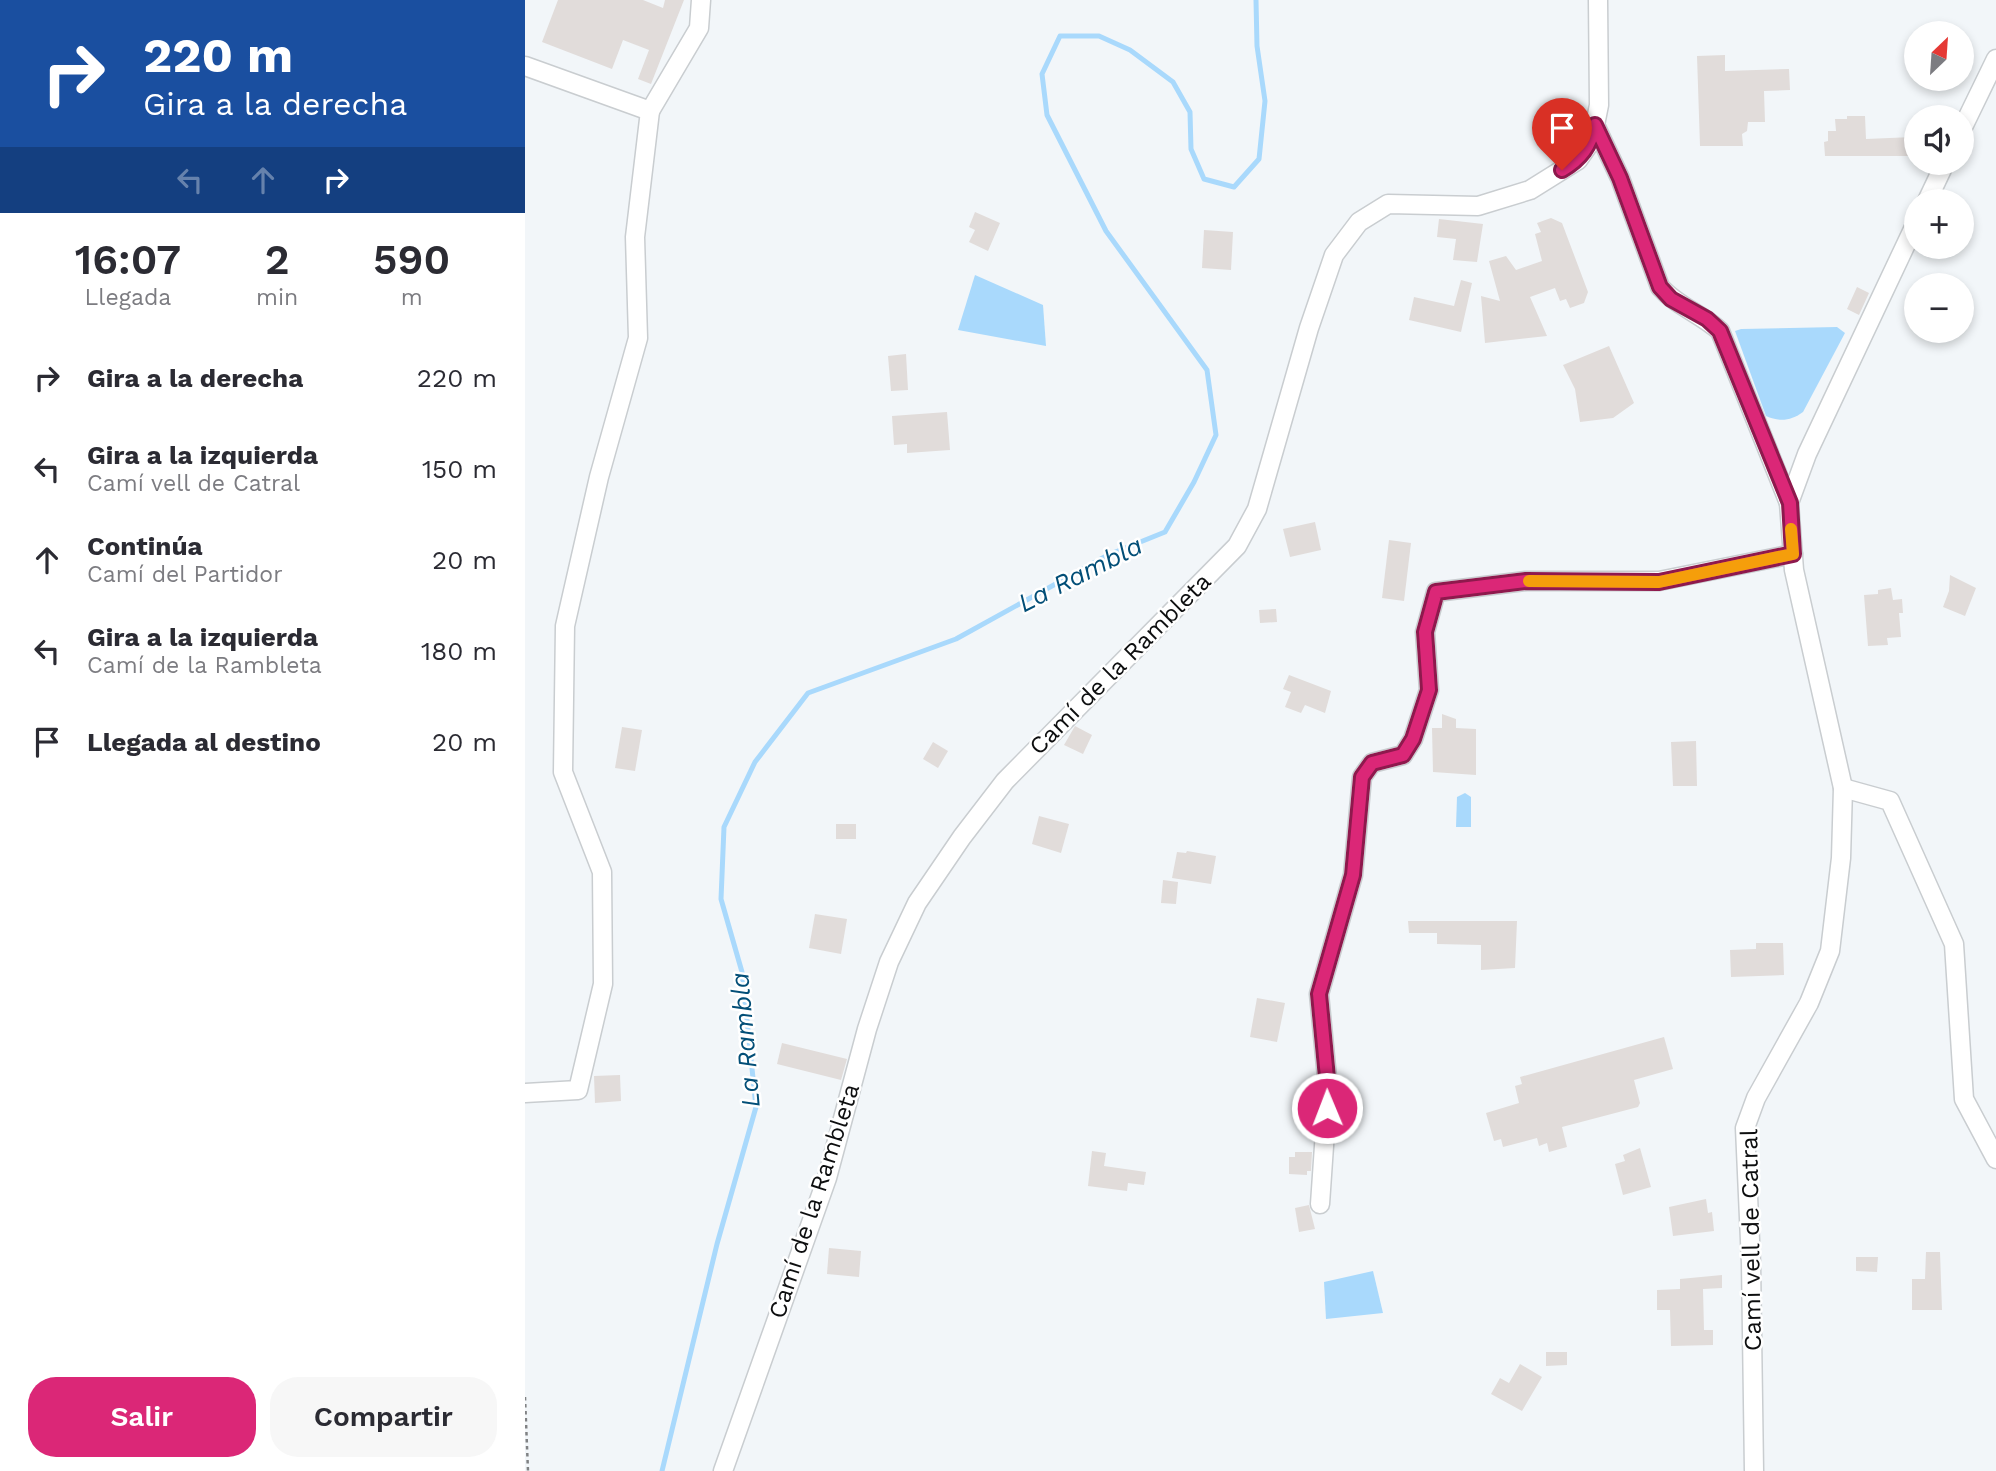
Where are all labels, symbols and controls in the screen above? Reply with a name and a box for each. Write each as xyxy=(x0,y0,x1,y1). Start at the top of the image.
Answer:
north arrow xyxy=(1904,21,1974,91)
map controls xyxy=(1904,21,1974,343)
text: 220 m xyxy=(143,26,293,84)
icon: right xyxy=(28,28,119,119)
text: Gira a la derecha xyxy=(143,85,407,123)
pin xyxy=(1532,98,1592,170)
button: sound xyxy=(1904,105,1974,175)
icon: arrive xyxy=(1543,109,1581,147)
icon: left xyxy=(171,161,209,199)
icon: ahead xyxy=(244,161,282,199)
icon: right xyxy=(317,161,355,199)
button: + xyxy=(1904,189,1974,259)
text: 16:07 xyxy=(75,235,181,284)
text: 2 xyxy=(265,235,290,284)
text: 590 xyxy=(373,235,450,284)
button: − xyxy=(1904,273,1974,343)
text: Llegada xyxy=(85,284,171,311)
text: min xyxy=(256,284,298,311)
text: m xyxy=(401,284,423,311)
icon: right xyxy=(28,359,66,397)
text: Gira a la derecha xyxy=(87,363,303,393)
text: 220 m xyxy=(417,363,497,393)
text: Gira a la izquierda xyxy=(87,440,318,470)
icon: left xyxy=(28,450,66,488)
text: 150 m xyxy=(422,454,497,484)
text: Camí vell de Catral xyxy=(87,470,300,497)
water label: La Rambla xyxy=(1013,530,1147,618)
text: Continúa xyxy=(87,531,203,561)
icon: ahead xyxy=(28,541,66,579)
text: 20 m xyxy=(432,545,497,575)
text: Camí del Partidor xyxy=(87,561,283,588)
street label: Camí de la Rambleta xyxy=(1023,567,1217,761)
text: Gira a la izquierda xyxy=(87,622,318,652)
icon: left xyxy=(28,632,66,670)
text: 180 m xyxy=(421,636,497,666)
text: Camí de la Rambleta xyxy=(87,652,322,679)
icon: arrive xyxy=(28,723,66,761)
text: Llegada al destino xyxy=(87,727,321,757)
text: 20 m xyxy=(432,727,497,757)
water label: La Rambla xyxy=(724,971,766,1109)
position arrow xyxy=(1290,1071,1364,1145)
street label: Camí de la Rambleta xyxy=(763,1080,865,1322)
street label: Camí vell de Catral xyxy=(1735,1128,1767,1351)
button: Salir xyxy=(28,1377,256,1457)
button: Compartir xyxy=(270,1377,497,1457)

